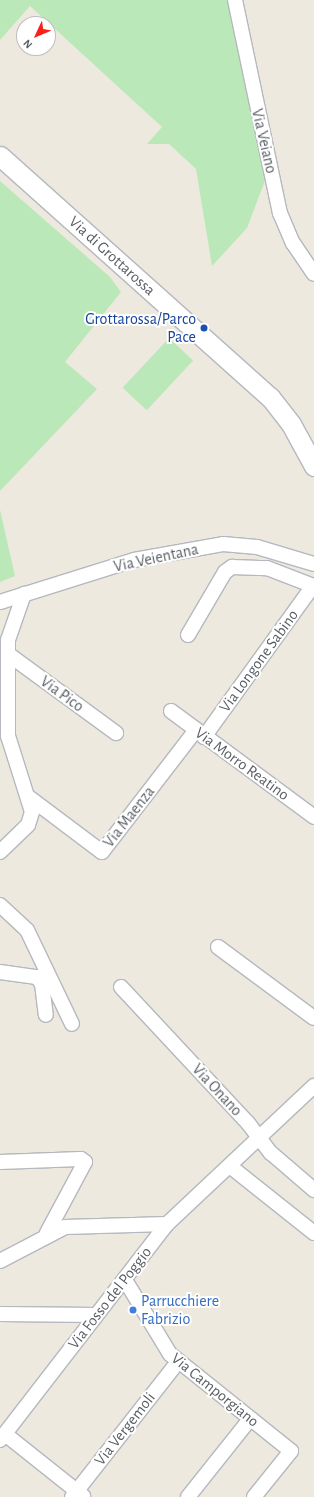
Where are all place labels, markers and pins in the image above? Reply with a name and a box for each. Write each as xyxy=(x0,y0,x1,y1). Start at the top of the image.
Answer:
place label: Grottarossa/Parco Pace xyxy=(85,309,196,347)
marker: Grottarossa/Parco Pace xyxy=(199,323,209,333)
place label: Parrucchiere Fabrizio xyxy=(141,1291,219,1329)
marker: Parrucchiere Fabrizio xyxy=(128,1305,138,1315)

